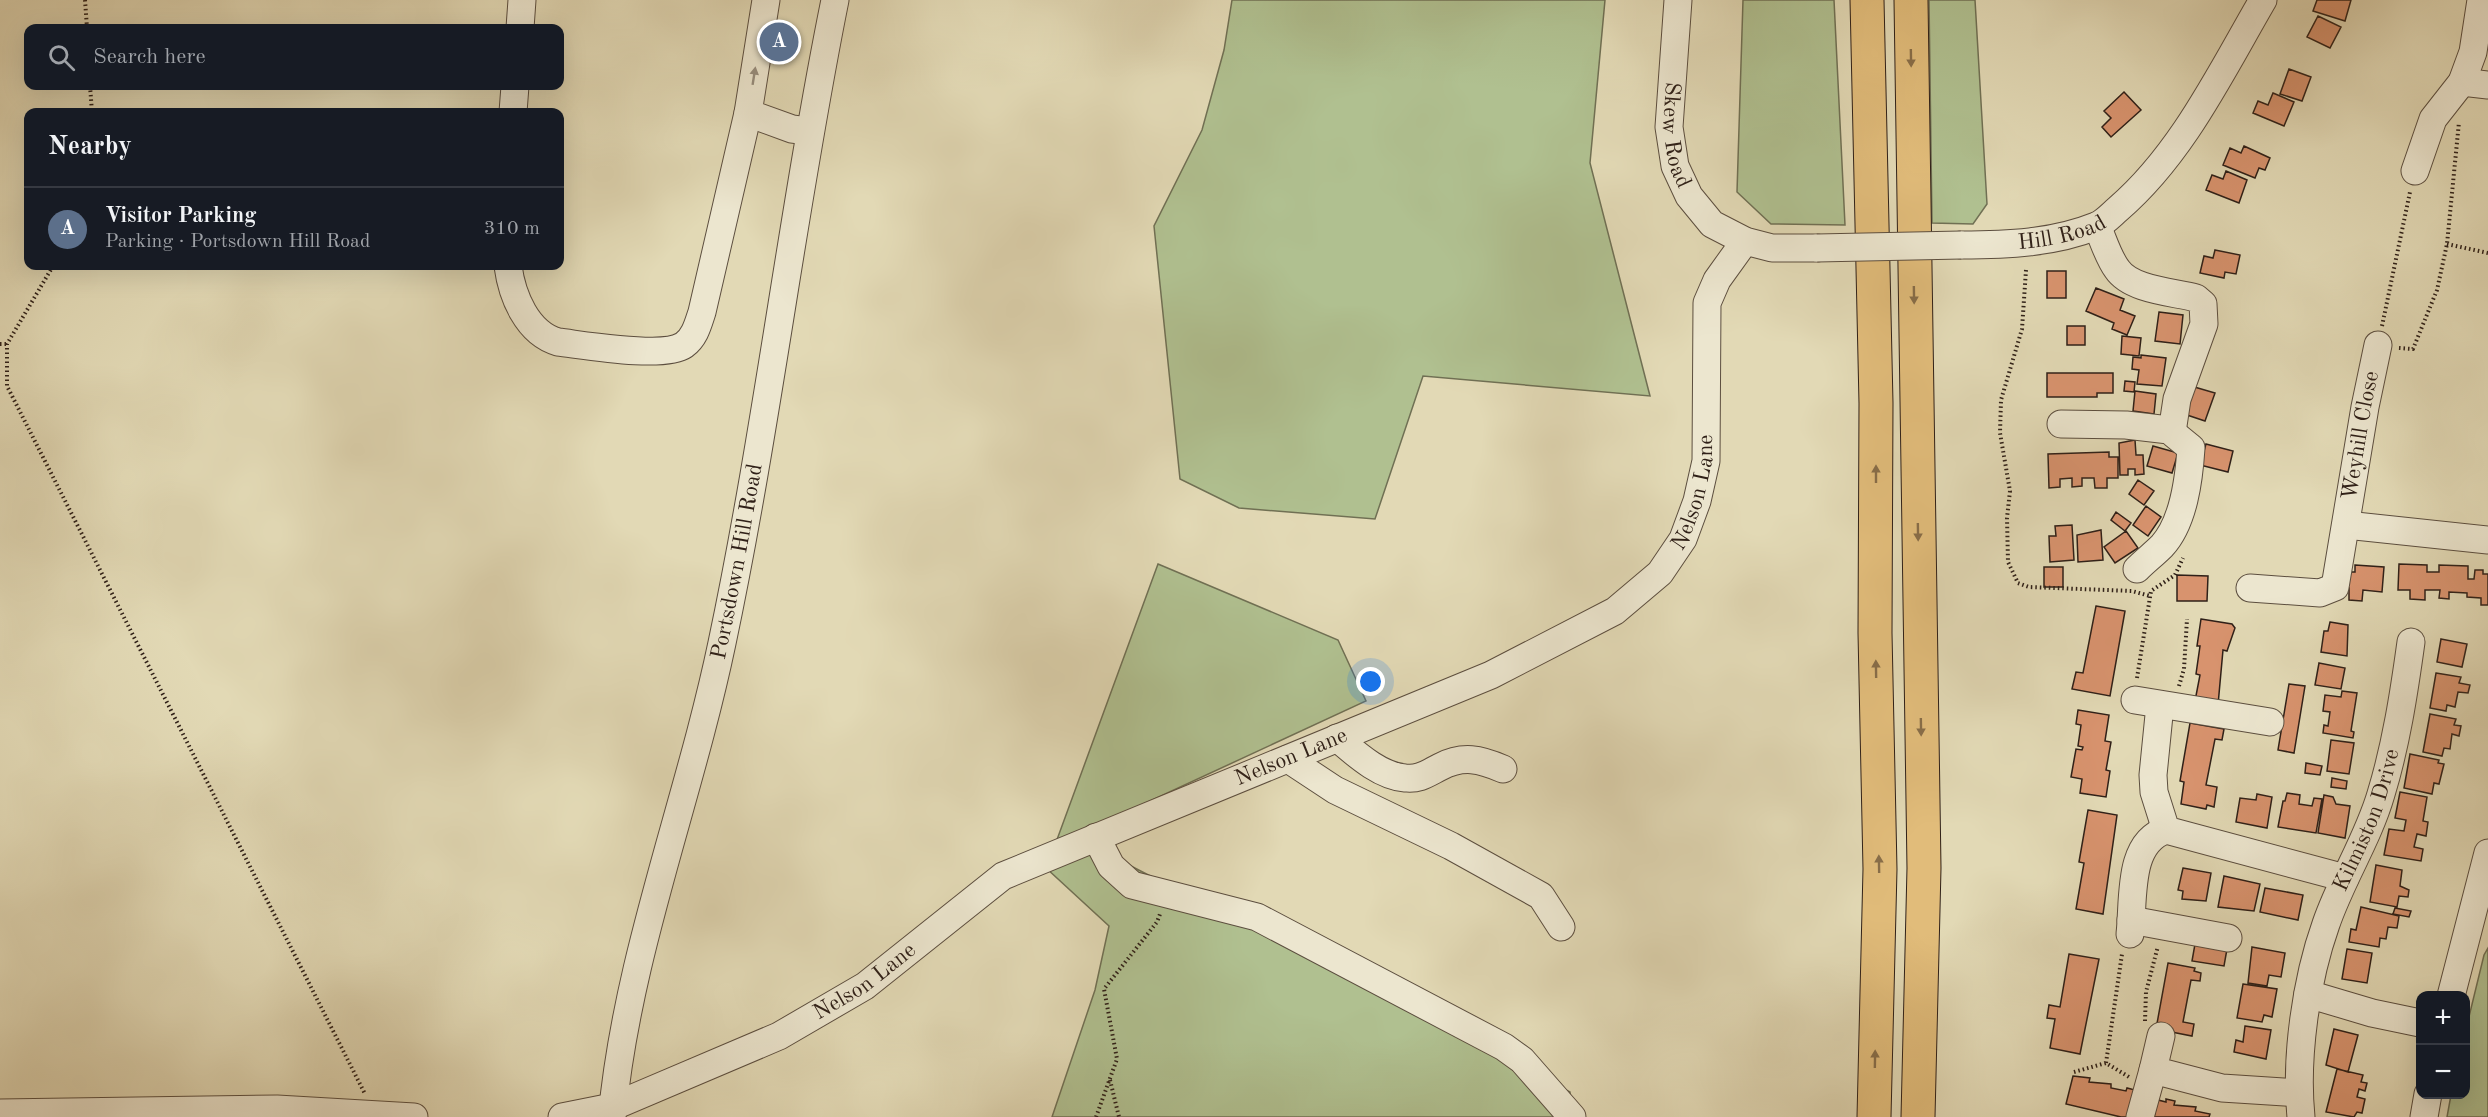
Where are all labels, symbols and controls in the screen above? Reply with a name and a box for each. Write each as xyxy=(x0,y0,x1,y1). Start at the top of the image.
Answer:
pin: A xyxy=(760,20,798,64)
search box xyxy=(24,24,564,90)
icon: search xyxy=(45,41,78,74)
text: Search here xyxy=(93,46,206,68)
one-way arrow xyxy=(1906,49,1916,68)
one-way arrow xyxy=(750,67,759,86)
street label: Skew Road xyxy=(1658,81,1695,191)
text: Nearby xyxy=(48,134,132,160)
text: Visitor Parking xyxy=(105,205,256,227)
street label: Hill Road xyxy=(2017,212,2110,254)
text: A xyxy=(60,219,75,239)
text: 310 m xyxy=(484,219,540,239)
text: Parking · Portsdown Hill Road xyxy=(105,232,370,252)
one-way arrow xyxy=(1909,286,1919,305)
street label: Weyhill Close xyxy=(2339,369,2383,502)
street label: Nelson Lane xyxy=(1668,434,1718,555)
street label: Portsdown Hill Road xyxy=(708,462,767,661)
one-way arrow xyxy=(1871,464,1881,483)
one-way arrow xyxy=(1913,523,1922,542)
one-way arrow xyxy=(1871,659,1880,678)
your location xyxy=(1356,667,1385,696)
one-way arrow xyxy=(1916,718,1926,737)
street label: Nelson Lane xyxy=(1232,724,1350,790)
street label: Kilmiston Drive xyxy=(2330,747,2403,895)
one-way arrow xyxy=(1875,854,1884,873)
street label: Nelson Lane xyxy=(810,939,920,1024)
map controls xyxy=(2416,991,2470,1099)
button: + xyxy=(2416,991,2470,1045)
button: − xyxy=(2416,1045,2470,1099)
one-way arrow xyxy=(1870,1049,1880,1068)

